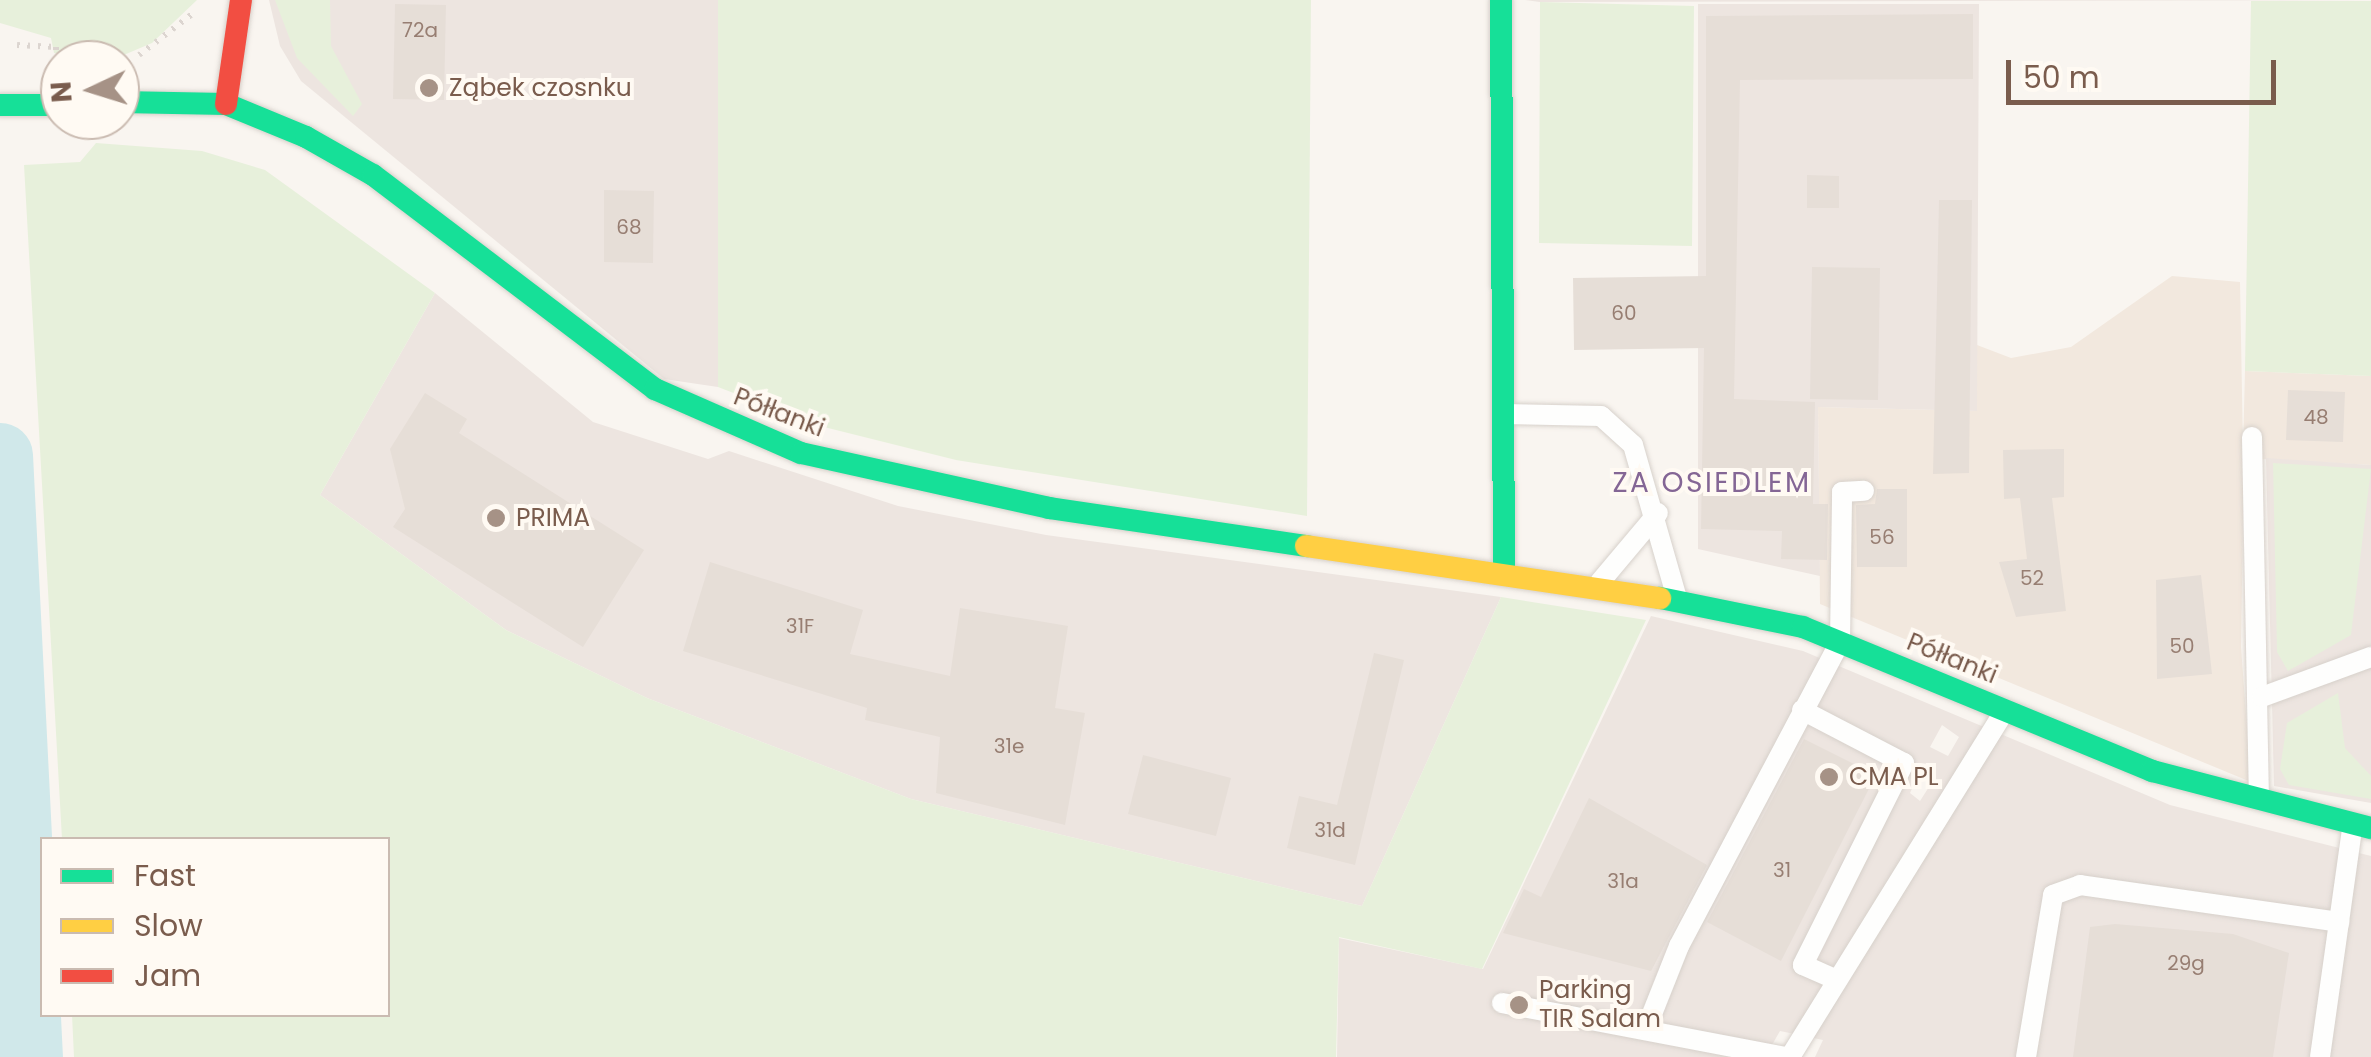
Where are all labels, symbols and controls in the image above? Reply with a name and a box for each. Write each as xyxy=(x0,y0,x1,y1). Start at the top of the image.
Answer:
house number: 72a xyxy=(402,18,438,42)
north arrow xyxy=(40,40,140,140)
scale bar xyxy=(2011,40,2281,102)
text: 50 m xyxy=(2023,56,2100,99)
place label: Ząbek czosnku xyxy=(449,73,632,103)
marker: Ząbek czosnku xyxy=(418,77,440,99)
text: N xyxy=(41,80,82,104)
house number: 68 xyxy=(616,215,642,239)
house number: 60 xyxy=(1611,301,1637,325)
street label: Półłanki xyxy=(729,382,829,444)
house number: 48 xyxy=(2303,405,2329,429)
district label: ZA OSIEDLEM xyxy=(1612,466,1812,500)
place label: PRIMA xyxy=(516,503,590,533)
marker: PRIMA xyxy=(485,507,507,529)
house number: 56 xyxy=(1869,525,1895,549)
house number: 52 xyxy=(2020,566,2044,590)
house number: 31F xyxy=(786,614,814,638)
street label: Półłanki xyxy=(1902,627,2002,691)
house number: 50 xyxy=(2169,634,2195,658)
house number: 31e xyxy=(994,734,1024,758)
place label: CMA PL xyxy=(1849,762,1939,792)
marker: CMA PL xyxy=(1818,766,1840,788)
house number: 31d xyxy=(1314,818,1346,842)
legend xyxy=(40,837,390,1017)
text: Fast xyxy=(134,854,196,897)
house number: 31 xyxy=(1773,858,1791,882)
house number: 31a xyxy=(1607,869,1639,893)
text: Slow xyxy=(134,904,203,947)
house number: 29g xyxy=(2167,951,2205,975)
text: Jam xyxy=(134,954,201,997)
place label: Parking TIR Salam xyxy=(1539,976,1661,1035)
marker: Parking TIR Salam xyxy=(1508,994,1530,1016)

